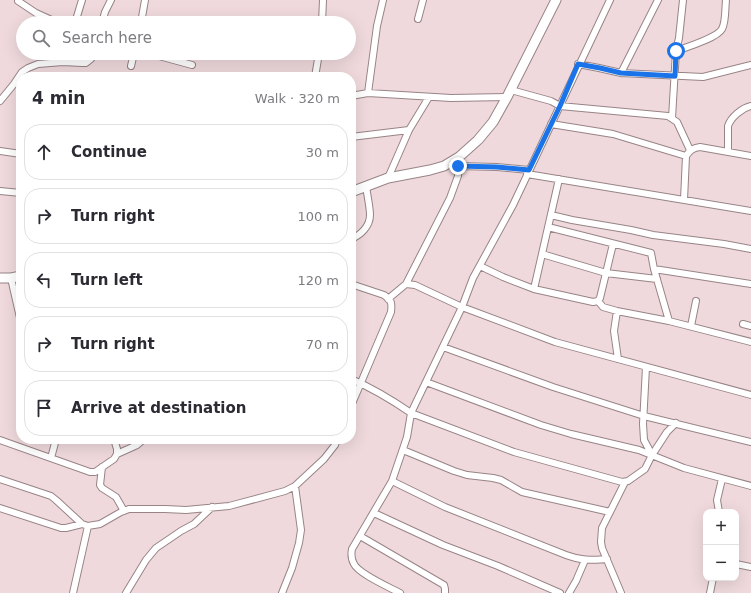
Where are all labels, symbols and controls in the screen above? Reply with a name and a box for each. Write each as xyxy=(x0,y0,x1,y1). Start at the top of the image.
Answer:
search box xyxy=(16,16,356,60)
icon: search xyxy=(30,27,52,49)
text: Search here xyxy=(62,29,152,47)
route start xyxy=(667,42,685,60)
text: 4 min xyxy=(32,88,85,108)
text: Walk · 320 m xyxy=(255,91,340,106)
icon: ahead xyxy=(33,141,55,163)
text: Continue xyxy=(71,143,147,161)
text: 30 m xyxy=(306,145,339,160)
route end xyxy=(449,157,467,175)
icon: right xyxy=(33,205,55,227)
text: Turn right xyxy=(71,207,155,225)
text: 100 m xyxy=(297,209,339,224)
icon: left xyxy=(33,269,55,291)
text: Turn left xyxy=(71,271,143,289)
text: 120 m xyxy=(297,273,339,288)
icon: right xyxy=(33,333,55,355)
text: Turn right xyxy=(71,335,155,353)
text: 70 m xyxy=(306,337,339,352)
icon: arrive xyxy=(33,397,55,419)
text: Arrive at destination xyxy=(71,399,246,417)
map controls xyxy=(703,509,739,581)
button: + xyxy=(703,509,739,545)
button: − xyxy=(703,545,739,581)

